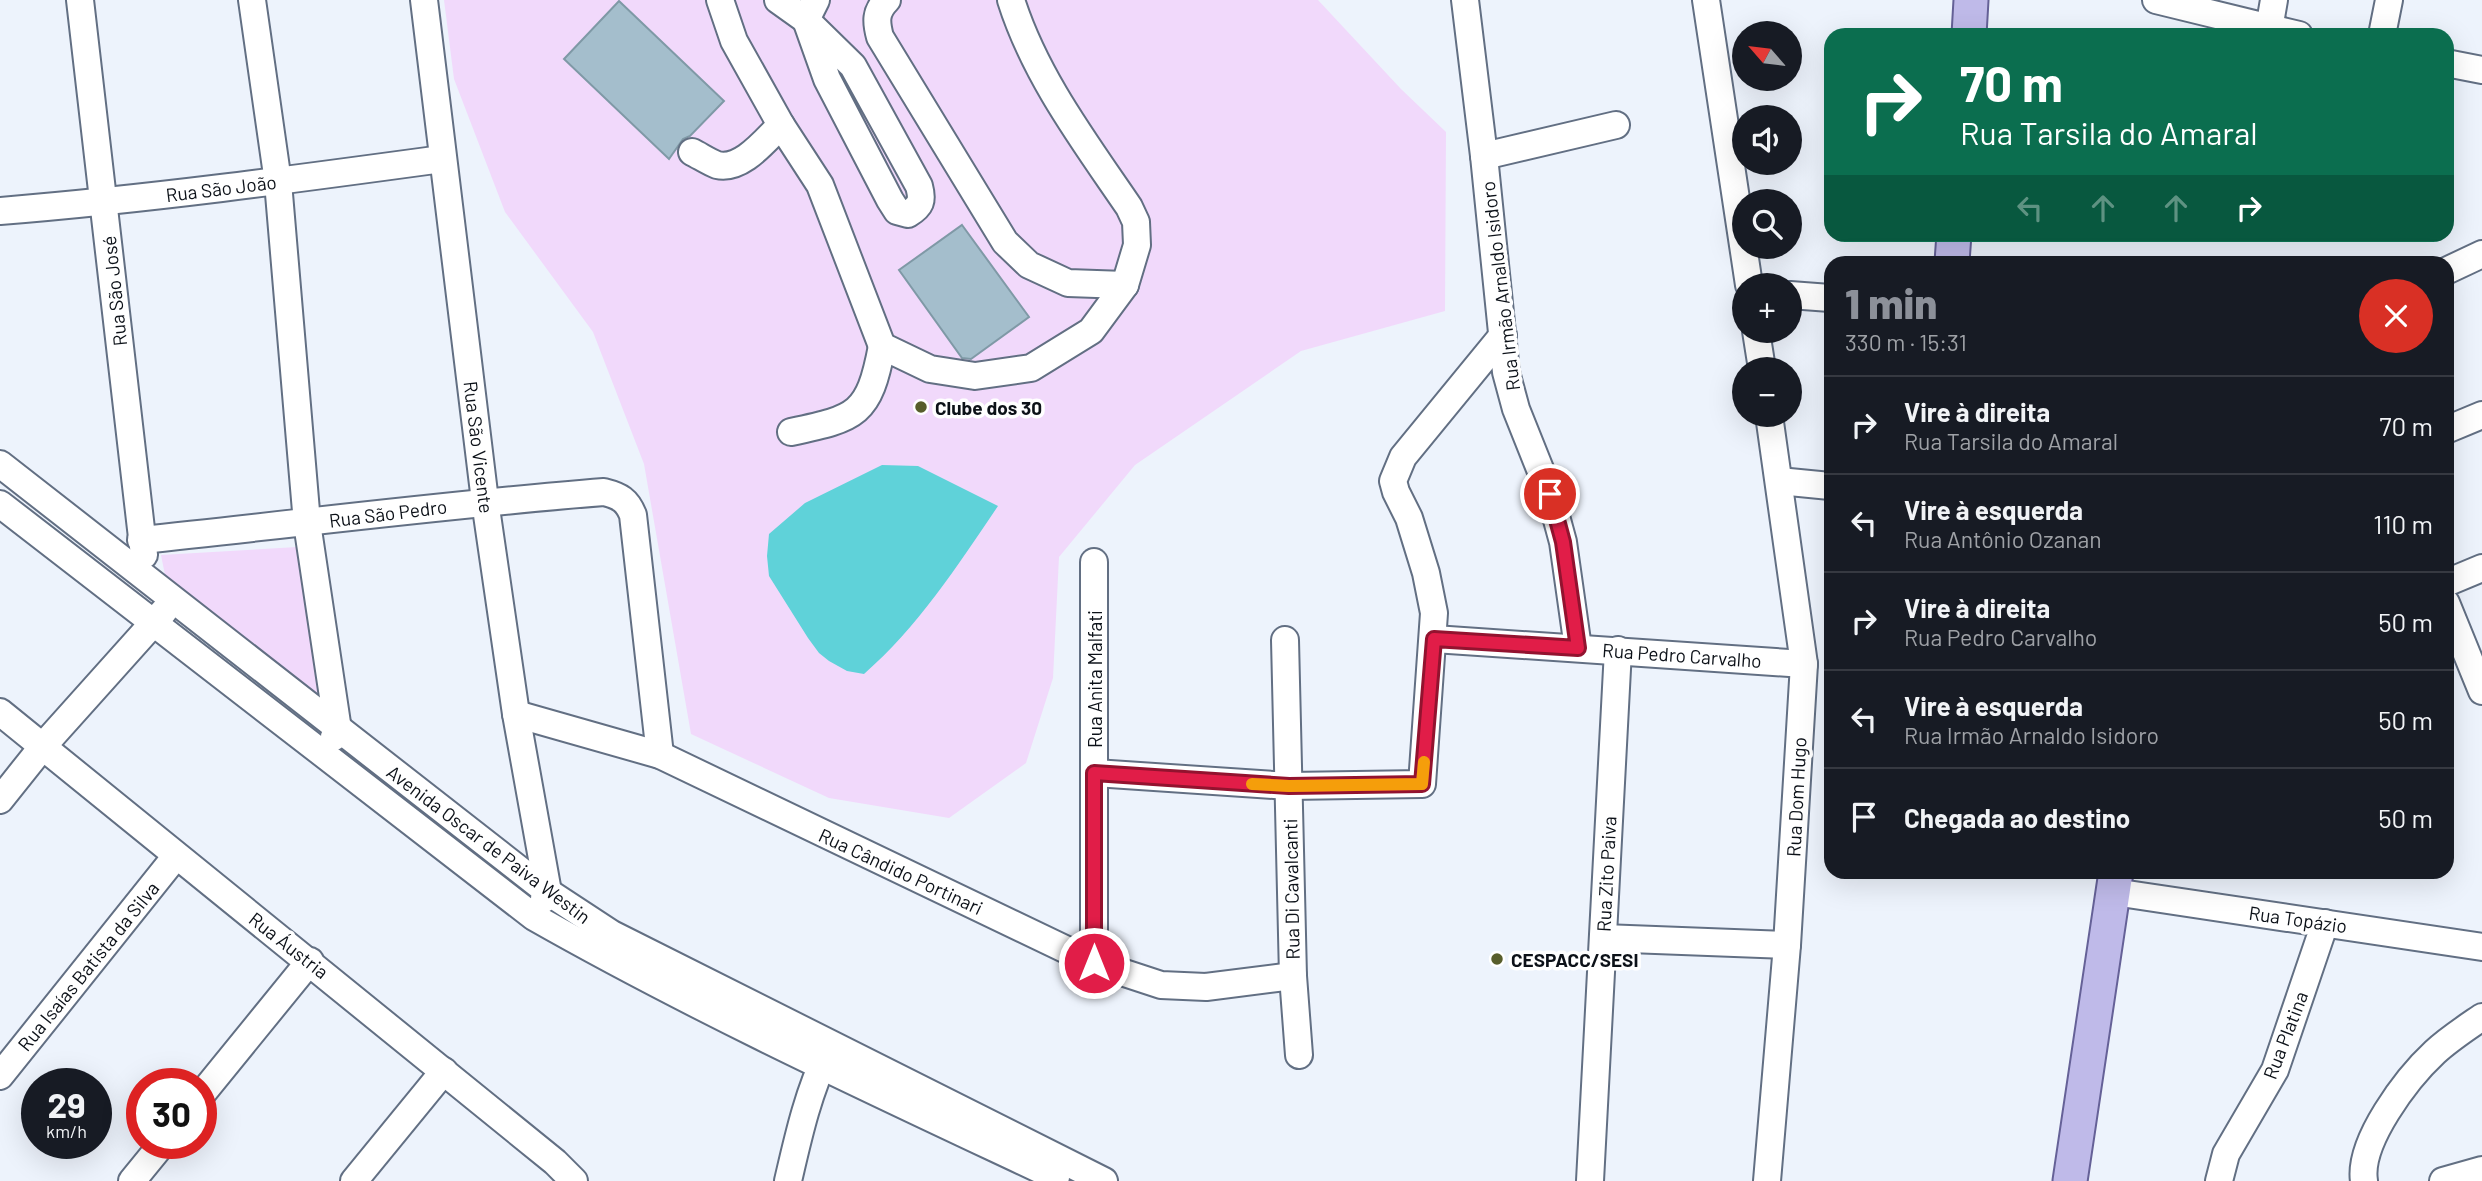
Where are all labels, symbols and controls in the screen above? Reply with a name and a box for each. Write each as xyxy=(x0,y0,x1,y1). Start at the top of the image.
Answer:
north arrow xyxy=(1732,21,1802,91)
map controls xyxy=(1732,21,1802,427)
text: 70 m xyxy=(1960,53,2063,112)
icon: right xyxy=(1845,56,1936,147)
button: sound xyxy=(1732,105,1802,175)
text: Rua Tarsila do Amaral xyxy=(1960,113,2258,151)
street label: Rua São João xyxy=(164,170,278,206)
street label: Rua Irmão Arnaldo Isidoro xyxy=(1476,180,1524,392)
button: search xyxy=(1732,189,1802,259)
icon: left xyxy=(2011,189,2049,227)
icon: ahead xyxy=(2084,189,2122,227)
icon: ahead xyxy=(2157,189,2195,227)
icon: right xyxy=(2230,189,2268,227)
street label: Rua São José xyxy=(97,235,131,347)
button: + xyxy=(1732,273,1802,343)
text: 1 min xyxy=(1845,277,1937,327)
button: close xyxy=(2359,279,2433,353)
text: 330 m · 15:31 xyxy=(1845,328,1967,356)
button: − xyxy=(1732,357,1802,427)
street label: Rua São Vicente xyxy=(459,380,499,514)
place label: Clube dos 30 xyxy=(935,396,1042,419)
text: Vire à direita xyxy=(1904,396,2050,427)
marker: Clube dos 30 xyxy=(913,399,929,415)
icon: right xyxy=(1845,406,1883,444)
text: 70 m xyxy=(2379,410,2433,441)
text: Rua Tarsila do Amaral xyxy=(1904,427,2118,455)
pin xyxy=(1520,464,1580,524)
icon: arrive xyxy=(1531,475,1569,513)
street label: Rua São Pedro xyxy=(328,494,448,532)
text: Vire à esquerda xyxy=(1904,494,2083,525)
icon: left xyxy=(1845,504,1883,542)
text: 110 m xyxy=(2373,508,2433,539)
text: Rua Antônio Ozanan xyxy=(1904,525,2102,553)
text: Vire à direita xyxy=(1904,592,2050,623)
icon: right xyxy=(1845,602,1883,640)
text: 50 m xyxy=(2378,606,2433,637)
street label: Rua Anita Malfati xyxy=(1083,610,1106,748)
text: Rua Pedro Carvalho xyxy=(1904,623,2097,651)
street label: Rua Pedro Carvalho xyxy=(1602,638,1762,672)
text: Vire à esquerda xyxy=(1904,690,2083,721)
icon: left xyxy=(1845,700,1883,738)
text: 50 m xyxy=(2378,704,2433,735)
text: Rua Irmão Arnaldo Isidoro xyxy=(1904,721,2159,749)
street label: Rua Dom Hugo xyxy=(1781,736,1811,858)
street label: Avenida Oscar de Paiva Westin xyxy=(383,760,595,928)
icon: arrive xyxy=(1845,798,1883,836)
text: Chegada ao destino xyxy=(1904,802,2130,833)
text: 50 m xyxy=(2378,802,2433,833)
street label: Rua Zito Paiva xyxy=(1591,816,1621,932)
street label: Rua Di Cavalcanti xyxy=(1278,818,1304,960)
street label: Rua Cândido Portinari xyxy=(815,823,987,919)
street label: Rua Isaías Batista da Silva xyxy=(13,877,163,1055)
street label: Rua Topázio xyxy=(2247,901,2349,937)
street label: Rua Áustria xyxy=(245,907,333,983)
position arrow xyxy=(1057,926,1131,1000)
place label: CESPACC/SESI xyxy=(1511,948,1638,971)
marker: CESPACC/SESI xyxy=(1489,951,1505,967)
street label: Rua Platina xyxy=(2258,988,2312,1082)
speed limit sign: 30 xyxy=(126,1068,217,1159)
text: 29 xyxy=(47,1083,86,1125)
text: km/h xyxy=(46,1120,87,1142)

